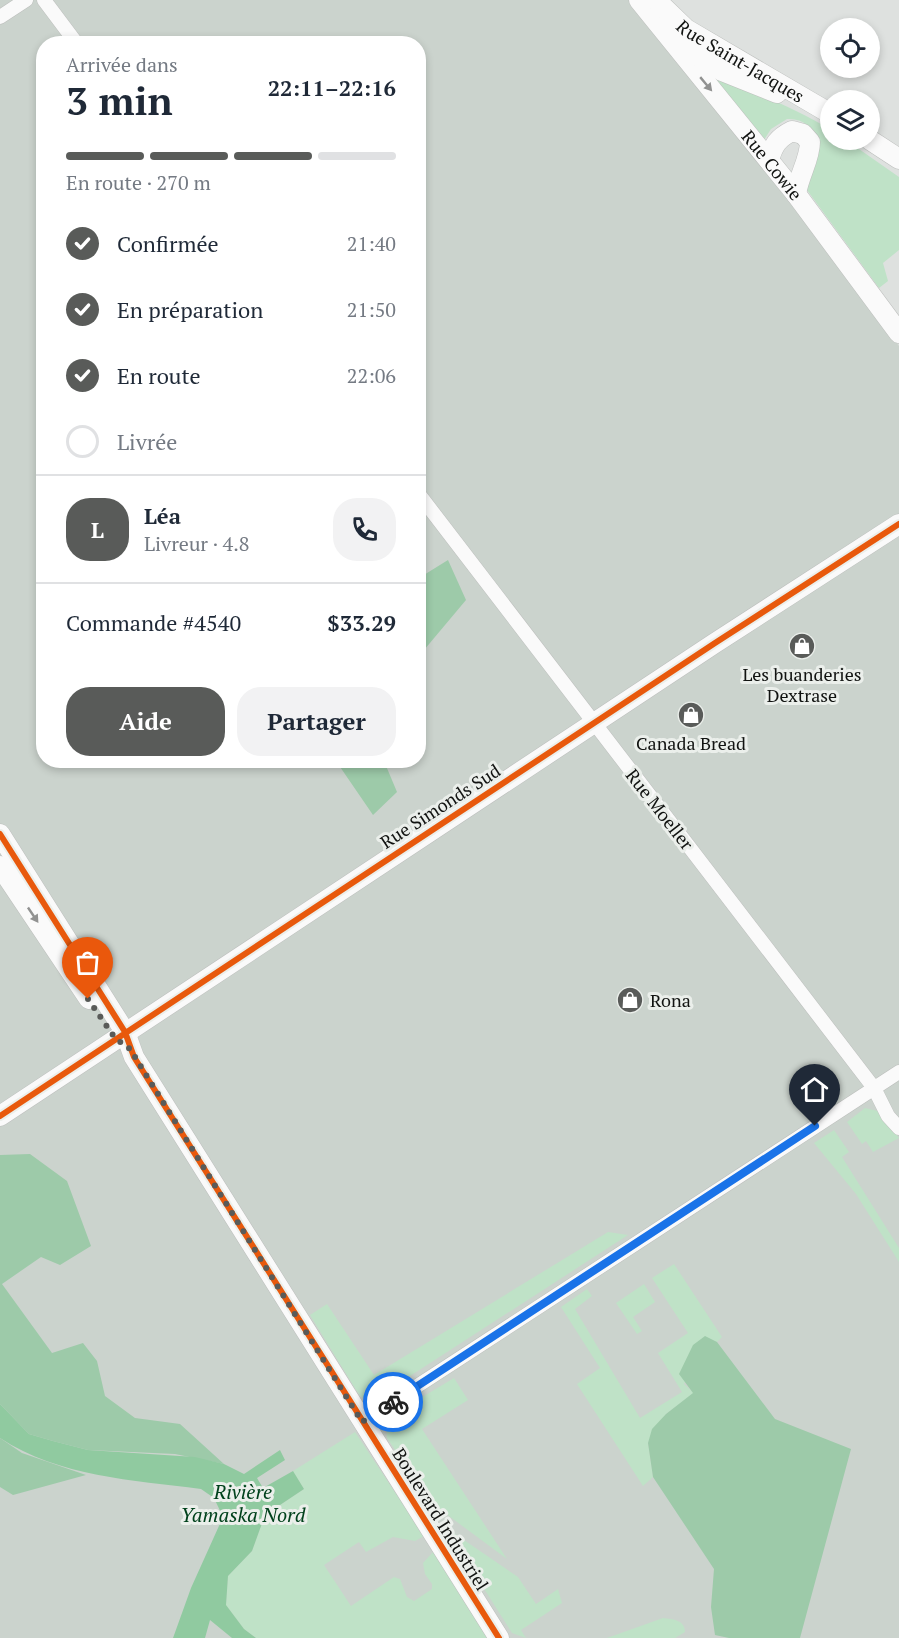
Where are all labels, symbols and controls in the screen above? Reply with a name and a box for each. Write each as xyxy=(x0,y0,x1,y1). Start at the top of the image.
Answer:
street label: Rue Saint-Jacques xyxy=(671,14,809,108)
map controls xyxy=(820,18,880,150)
button: locate xyxy=(820,18,880,78)
text: Arrivée dans xyxy=(66,51,178,78)
text: 22:11–22:16 xyxy=(268,73,396,102)
text: 3 min xyxy=(66,74,173,126)
one-way arrow xyxy=(700,76,713,92)
button: layers xyxy=(820,90,880,150)
street label: Rue Cowie xyxy=(737,125,808,205)
text: En route · 270 m xyxy=(66,169,211,196)
icon: check xyxy=(66,227,99,260)
text: Confirmée xyxy=(117,229,219,258)
text: 21:40 xyxy=(347,230,396,257)
icon: check xyxy=(66,293,99,326)
text: En préparation xyxy=(117,295,263,324)
text: 21:50 xyxy=(347,296,396,323)
icon: check xyxy=(66,359,99,392)
text: En route xyxy=(117,361,201,390)
text: 22:06 xyxy=(347,362,396,389)
text: Livrée xyxy=(117,427,177,456)
button: phone xyxy=(333,498,396,561)
text: Léa xyxy=(144,501,181,530)
text: L xyxy=(91,515,104,544)
text: Livreur · 4.8 xyxy=(144,530,249,557)
text: Commande #4540 xyxy=(66,608,241,637)
text: $33.29 xyxy=(327,608,396,637)
shop icon: Les buanderies Dextrase xyxy=(787,631,817,661)
place label: Les buanderies Dextrase xyxy=(742,662,862,707)
button: Aide xyxy=(66,687,225,756)
button: Partager xyxy=(237,687,396,756)
shop icon: Canada Bread xyxy=(676,700,706,730)
place label: Canada Bread xyxy=(636,731,746,755)
street label: Rue Simonds Sud xyxy=(375,758,505,854)
street label: Rue Moeller xyxy=(621,764,699,855)
one-way arrow xyxy=(27,907,38,923)
pin xyxy=(62,937,113,999)
icon: bag xyxy=(71,946,104,979)
shop icon: Rona xyxy=(615,985,645,1015)
place label: Rona xyxy=(650,988,691,1012)
pin xyxy=(789,1064,840,1126)
icon: home xyxy=(798,1073,831,1106)
courier xyxy=(363,1372,423,1432)
icon: bike xyxy=(377,1386,410,1419)
street label: Boulevard Industriel xyxy=(387,1443,495,1595)
water label: Rivière Yamaska Nord xyxy=(181,1478,306,1528)

